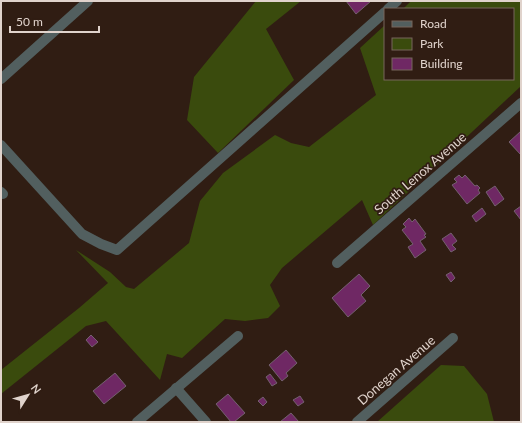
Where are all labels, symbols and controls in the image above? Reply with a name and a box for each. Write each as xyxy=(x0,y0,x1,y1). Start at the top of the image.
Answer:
scale bar xyxy=(10,8,99,34)
legend xyxy=(384,8,514,80)
text: 50 m xyxy=(16,14,43,29)
text: Road xyxy=(420,16,447,31)
text: Park xyxy=(420,36,444,51)
text: Building xyxy=(420,56,463,71)
street label: South Lenox Avenue xyxy=(371,129,469,217)
street label: Donegan Avenue xyxy=(354,332,438,408)
north arrow xyxy=(8,375,48,415)
text: N xyxy=(29,381,44,396)

